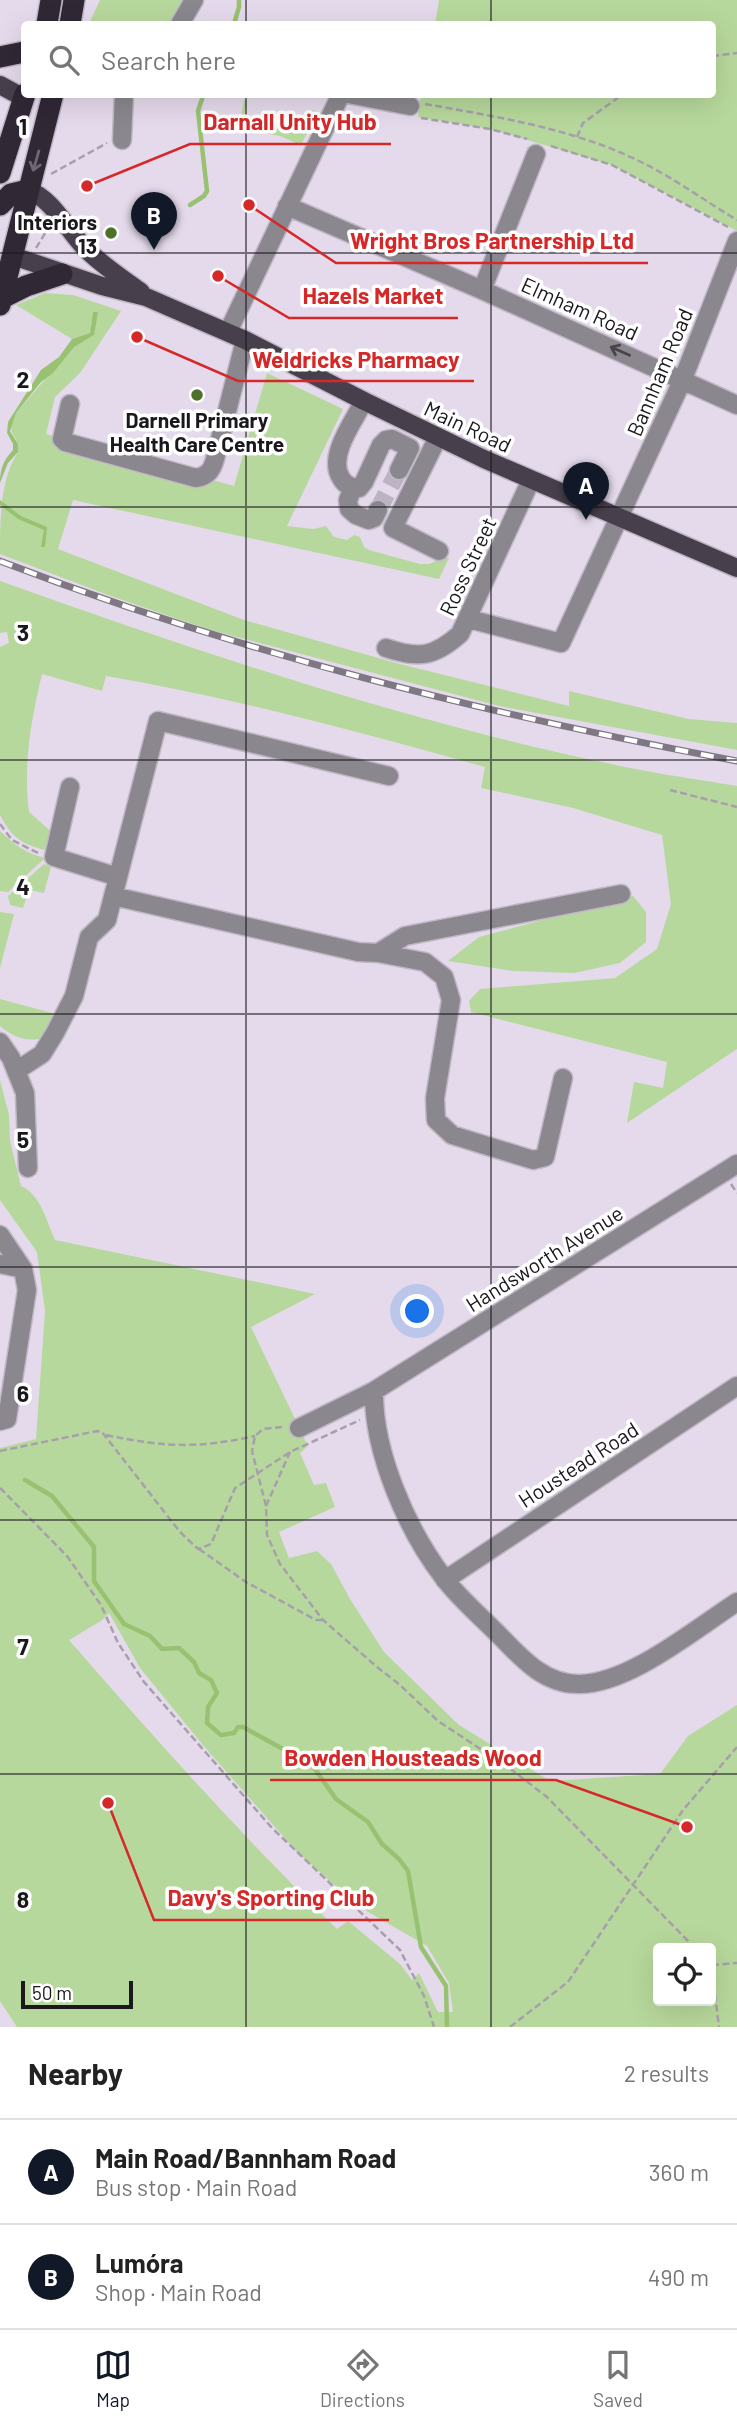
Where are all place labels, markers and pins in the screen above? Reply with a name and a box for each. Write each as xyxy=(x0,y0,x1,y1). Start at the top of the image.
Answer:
callout: Darnall Unity Hub xyxy=(190,100,391,144)
pin: B xyxy=(131,192,177,250)
place label: Interiors 13 xyxy=(17,209,97,258)
callout: Wright Bros Partnership Ltd xyxy=(336,219,648,263)
marker: Interiors 13 xyxy=(103,225,119,241)
callout: Hazels Market xyxy=(289,274,458,318)
callout: Weldricks Pharmacy xyxy=(238,337,474,381)
marker: Darnell Primary Health Care Centre xyxy=(189,387,205,403)
place label: Darnell Primary Health Care Centre xyxy=(110,407,284,456)
pin: A xyxy=(563,462,609,520)
callout: Bowden Housteads Wood xyxy=(270,1736,556,1780)
callout: Davy's Sporting Club xyxy=(154,1876,389,1920)

